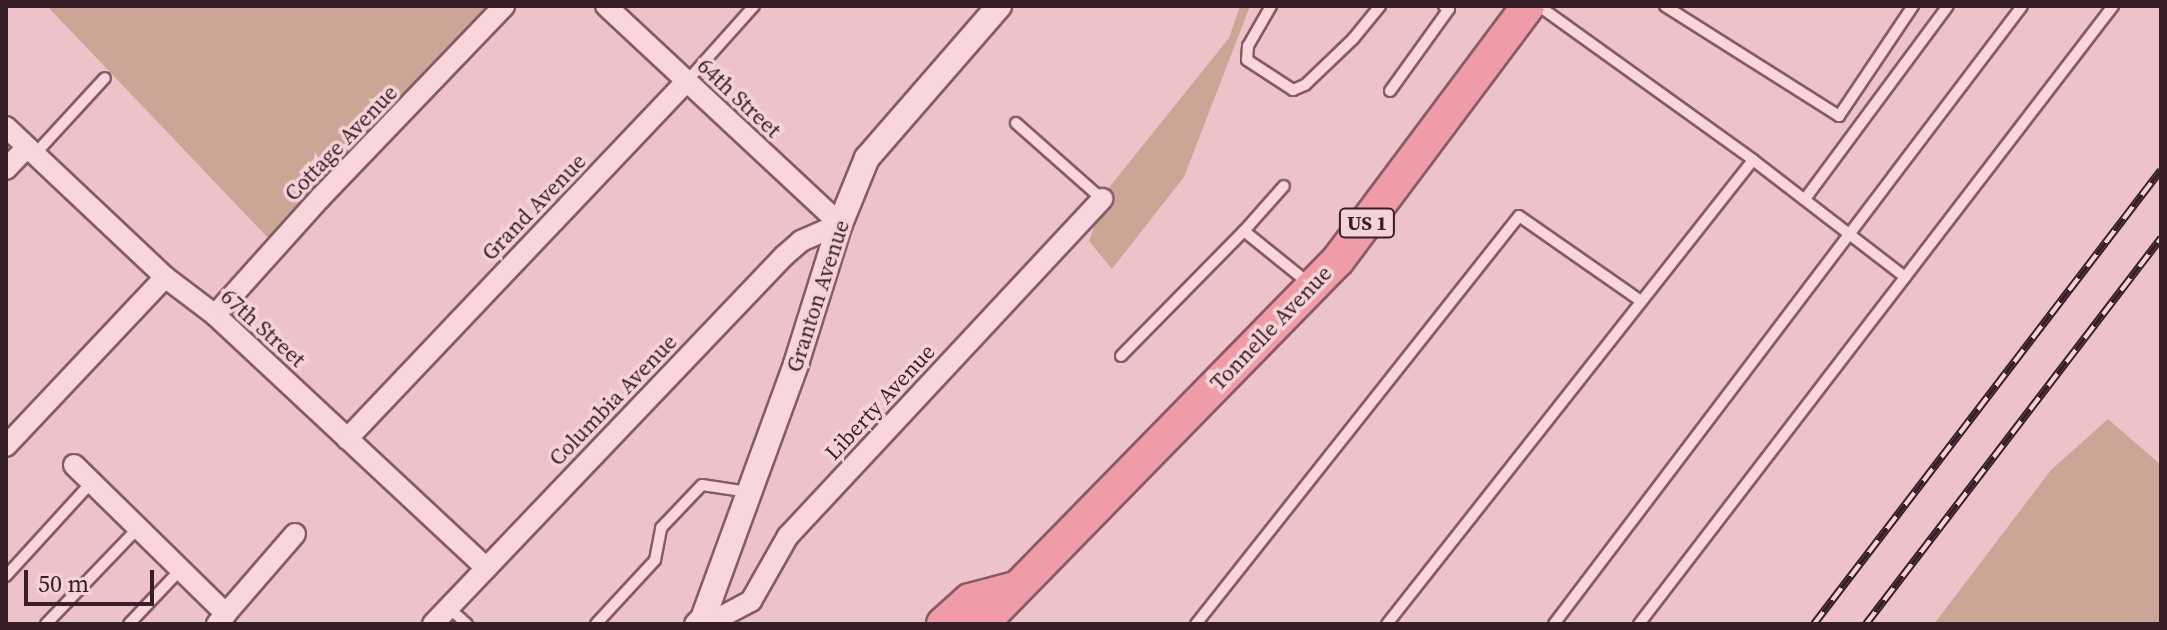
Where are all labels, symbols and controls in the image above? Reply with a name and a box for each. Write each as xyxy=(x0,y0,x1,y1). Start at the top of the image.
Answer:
street label: 64th Street xyxy=(692,53,786,143)
street label: Cottage Avenue xyxy=(279,80,403,206)
street label: Grand Avenue xyxy=(476,148,592,266)
road number: US 1 xyxy=(1337,207,1397,239)
street label: Granton Avenue xyxy=(781,217,855,375)
street label: Tonnelle Avenue xyxy=(1205,260,1337,396)
street label: 67th Street xyxy=(215,283,311,373)
street label: Columbia Avenue xyxy=(544,329,682,471)
street label: Liberty Avenue xyxy=(820,338,940,466)
scale bar xyxy=(28,554,158,604)
text: 50 m xyxy=(38,567,89,600)

